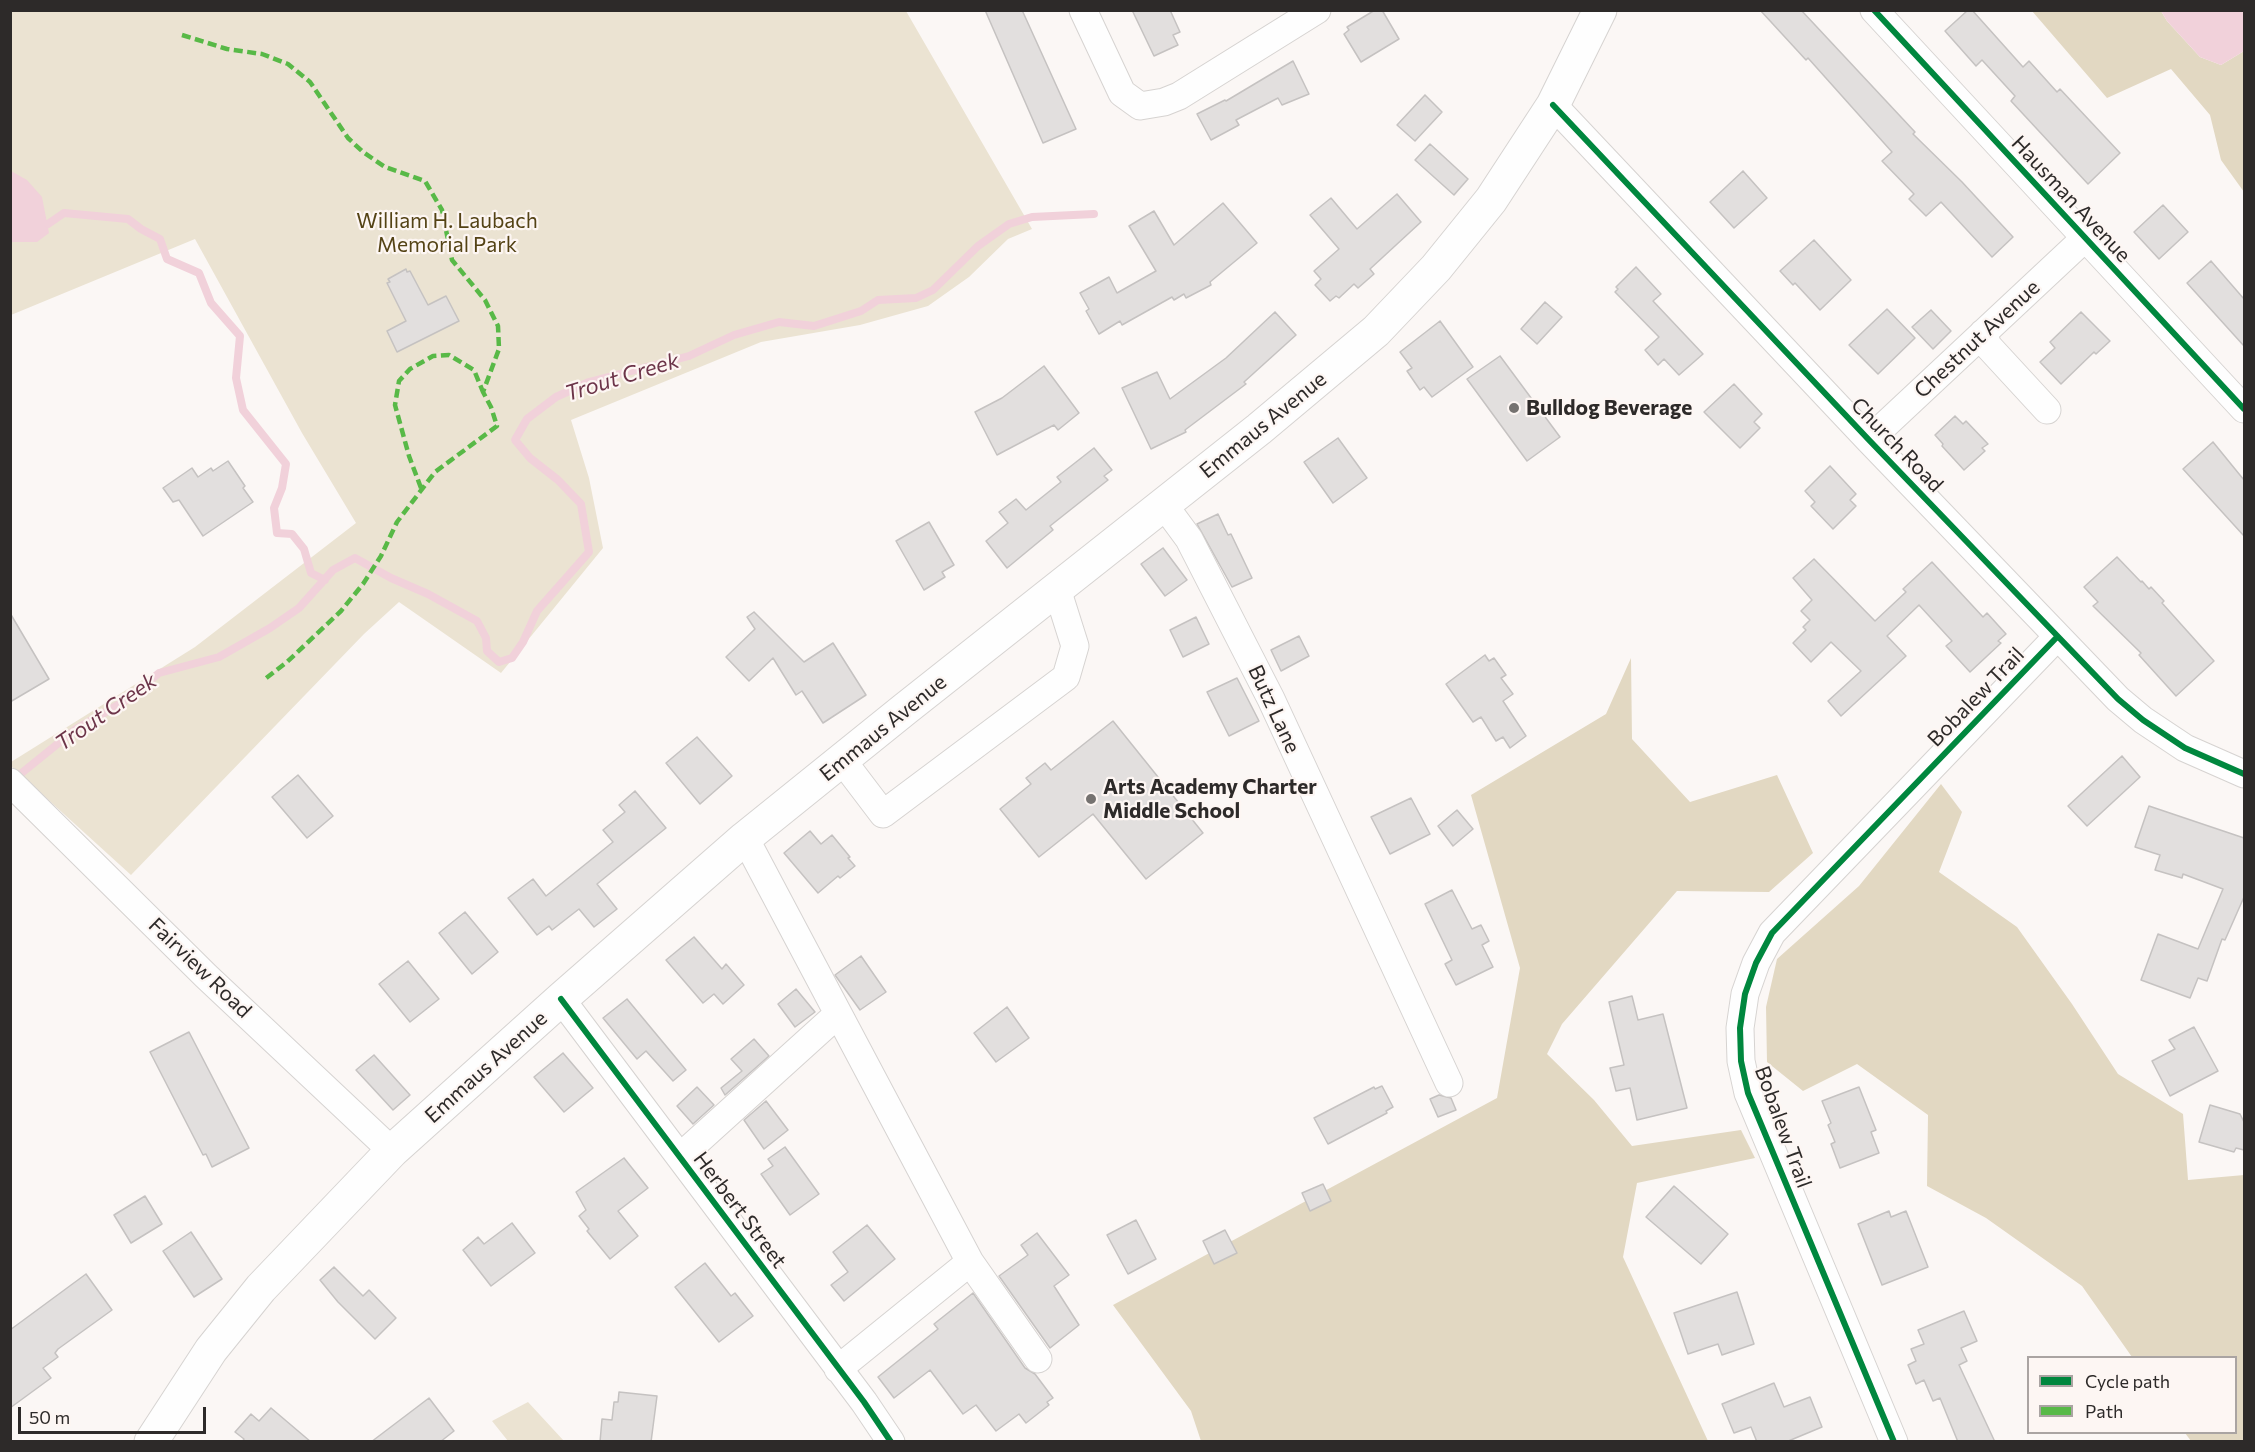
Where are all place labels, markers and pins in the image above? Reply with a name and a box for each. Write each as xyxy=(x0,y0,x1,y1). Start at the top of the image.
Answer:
place label: Bulldog Beverage xyxy=(1526,395,1692,421)
marker: Bulldog Beverage xyxy=(1507,401,1521,415)
place label: Arts Academy Charter Middle School xyxy=(1103,774,1317,824)
marker: Arts Academy Charter Middle School xyxy=(1084,792,1098,806)

